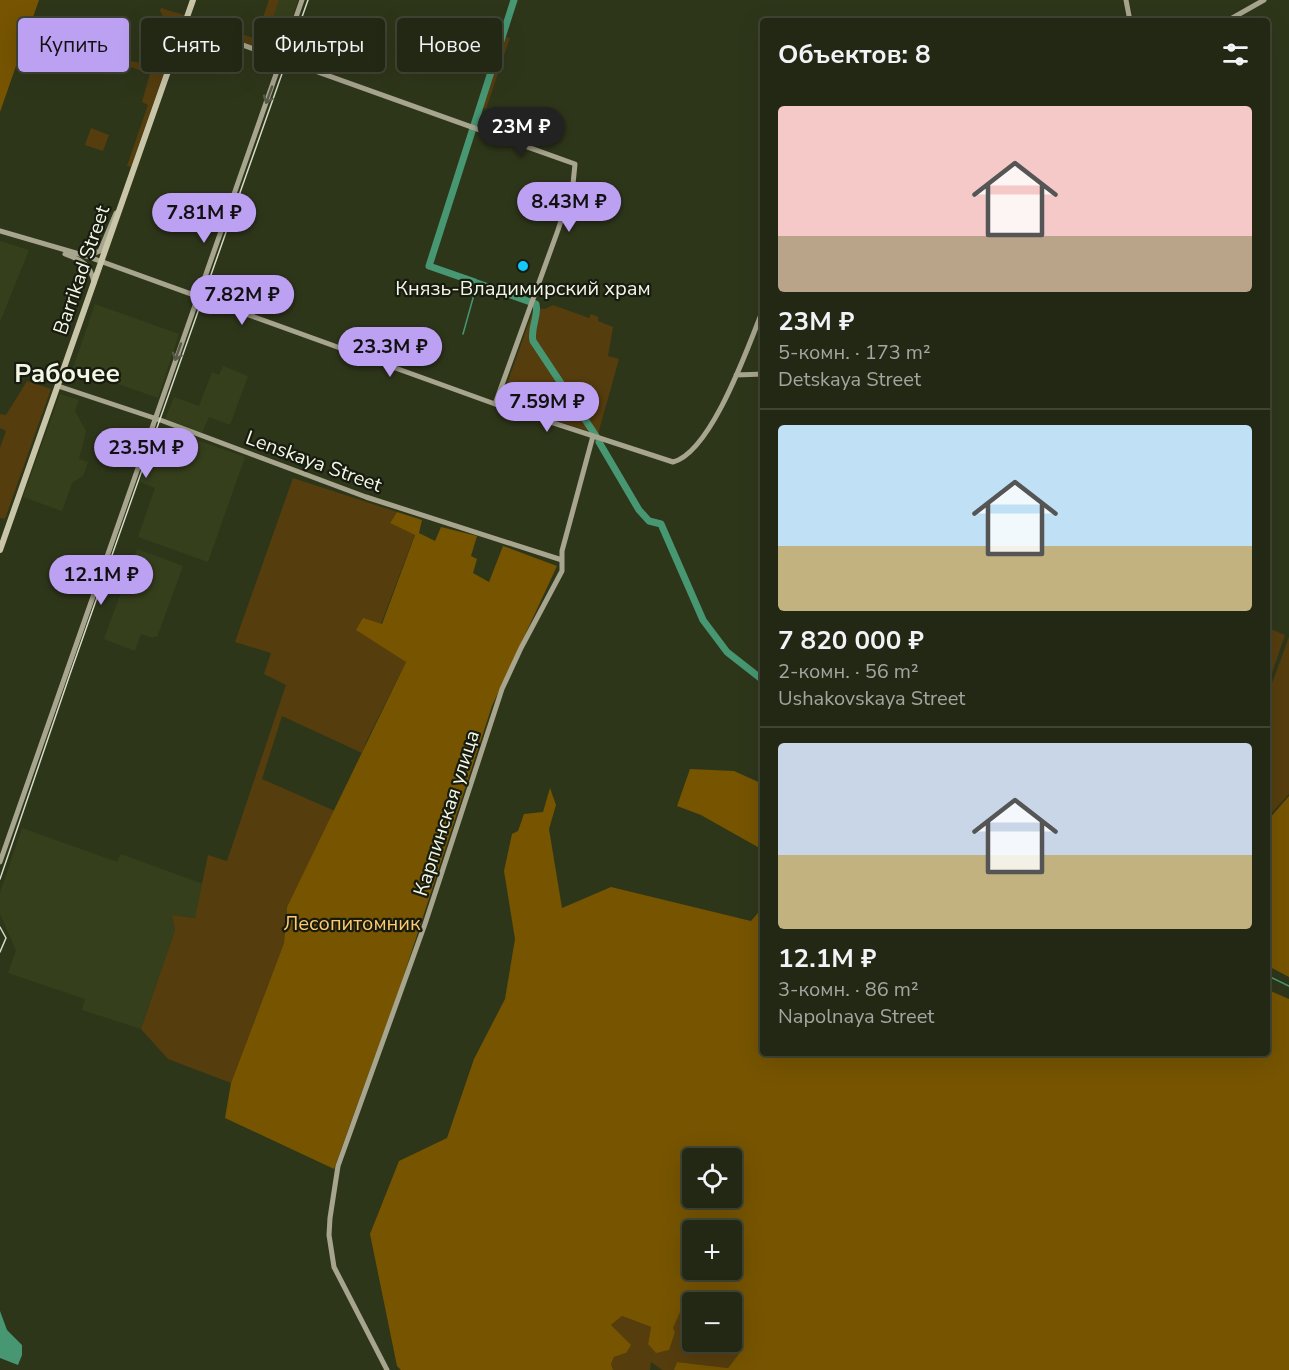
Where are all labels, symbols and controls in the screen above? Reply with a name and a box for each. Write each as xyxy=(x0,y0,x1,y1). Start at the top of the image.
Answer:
chip: Купить xyxy=(18,18,129,72)
chip: Снять xyxy=(141,18,242,72)
chip: Фильтры xyxy=(254,18,385,72)
chip: Новое xyxy=(397,18,502,72)
text: Объектов: 8 xyxy=(778,37,931,72)
icon: filters xyxy=(1219,38,1252,71)
one-way arrow xyxy=(262,85,273,104)
pin: 23M ₽ xyxy=(479,107,563,158)
text: 23M ₽ xyxy=(492,113,550,140)
icon: home xyxy=(961,145,1069,253)
pin: 8.43M ₽ xyxy=(514,182,624,233)
text: 8.43M ₽ xyxy=(531,188,607,215)
pin: 7.81M ₽ xyxy=(149,193,259,244)
text: 7.81M ₽ xyxy=(166,199,242,226)
street label: Barrikad Street xyxy=(47,201,117,338)
marker: Князь-Владимирский храм xyxy=(516,259,530,273)
pin: 7.82M ₽ xyxy=(187,275,297,326)
place label: Князь-Владимирский храм xyxy=(395,275,651,302)
text: 7.82M ₽ xyxy=(204,281,280,308)
text: 23M ₽ xyxy=(778,304,854,339)
pin: 23.3M ₽ xyxy=(335,327,445,378)
text: 23.3M ₽ xyxy=(352,333,428,360)
text: 5-комн. · 173 m² xyxy=(778,339,931,366)
one-way arrow xyxy=(172,342,183,361)
district label: Рабочее xyxy=(14,356,120,391)
text: Detskaya Street xyxy=(778,366,921,393)
pin: 7.59M ₽ xyxy=(492,382,602,433)
text: 7.59M ₽ xyxy=(509,388,585,415)
street label: Lenskaya Street xyxy=(242,424,387,499)
pin: 23.5M ₽ xyxy=(91,428,201,479)
text: 23.5M ₽ xyxy=(108,434,184,461)
icon: home xyxy=(961,464,1069,572)
pin: 12.1M ₽ xyxy=(46,555,156,606)
text: 12.1M ₽ xyxy=(63,561,139,588)
text: 7 820 000 ₽ xyxy=(778,623,924,658)
text: 2-комн. · 56 m² xyxy=(778,658,919,685)
text: Ushakovskaya Street xyxy=(778,685,965,712)
street label: Карпинская улица xyxy=(407,727,486,900)
icon: home xyxy=(961,782,1069,890)
park label: Лесопитомник xyxy=(283,910,421,937)
text: 12.1M ₽ xyxy=(778,941,876,976)
text: 3-комн. · 86 m² xyxy=(778,976,919,1003)
text: Napolnaya Street xyxy=(778,1003,934,1030)
map controls xyxy=(682,1148,742,1352)
button: locate xyxy=(682,1148,742,1208)
button: + xyxy=(682,1220,742,1280)
button: − xyxy=(682,1292,742,1352)

